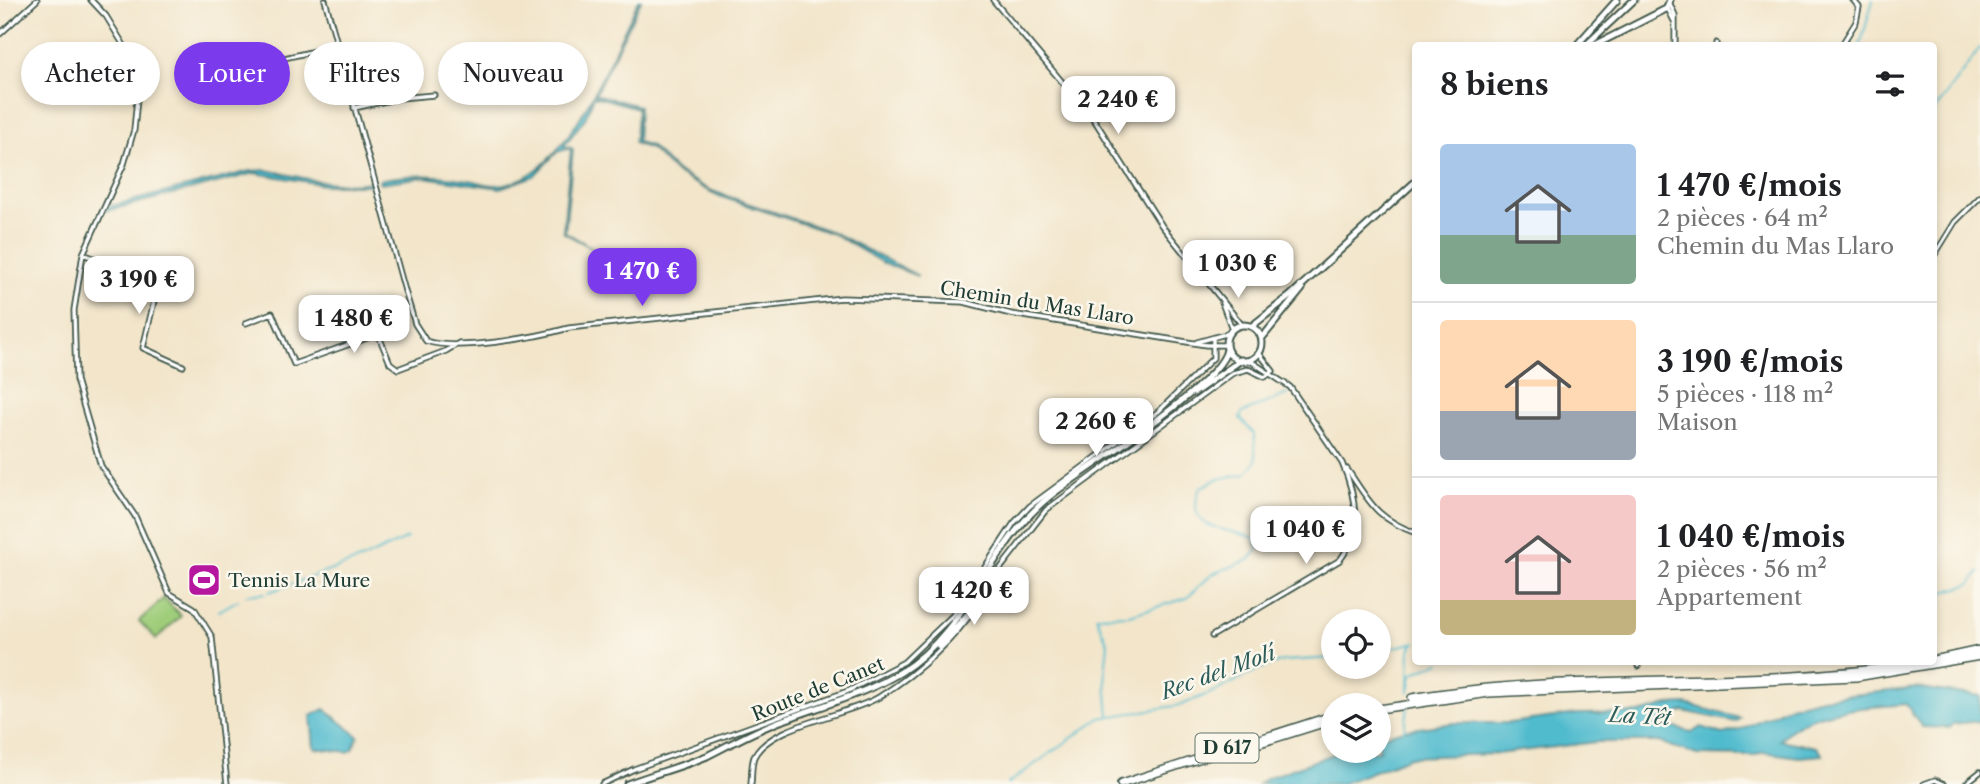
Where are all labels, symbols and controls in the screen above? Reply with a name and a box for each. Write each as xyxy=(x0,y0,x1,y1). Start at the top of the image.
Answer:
chip: Acheter xyxy=(21,42,160,105)
chip: Louer xyxy=(174,42,290,105)
chip: Filtres xyxy=(304,42,424,105)
chip: Nouveau xyxy=(438,42,588,105)
icon: filters xyxy=(1871,65,1909,103)
text: 8 biens xyxy=(1440,66,1549,103)
pin: 2 240 € xyxy=(1053,76,1183,136)
text: 2 240 € xyxy=(1077,85,1159,113)
text: 1 470 €/mois xyxy=(1657,167,1842,204)
icon: home xyxy=(1496,172,1580,256)
text: 2 pièces · 64 m² xyxy=(1657,204,1828,232)
text: Chemin du Mas Llaro xyxy=(1657,232,1894,260)
pin: 1 030 € xyxy=(1173,240,1303,300)
pin: 1 470 € xyxy=(577,248,707,308)
text: 1 030 € xyxy=(1199,249,1277,277)
pin: 3 190 € xyxy=(74,256,204,316)
text: 1 470 € xyxy=(604,257,680,285)
text: 3 190 € xyxy=(100,265,178,293)
street label: Chemin du Mas Llaro xyxy=(938,276,1136,330)
pin: 1 480 € xyxy=(289,296,419,355)
text: 1 480 € xyxy=(315,304,393,332)
text: 3 190 €/mois xyxy=(1657,343,1843,380)
icon: home xyxy=(1496,348,1580,432)
text: 5 pièces · 118 m² xyxy=(1657,380,1833,408)
pin: 2 260 € xyxy=(1031,398,1161,458)
text: 2 260 € xyxy=(1055,407,1137,435)
text: Maison xyxy=(1657,408,1738,436)
pin: 1 040 € xyxy=(1241,506,1371,566)
text: 1 040 € xyxy=(1266,515,1346,543)
text: 1 040 €/mois xyxy=(1657,518,1845,555)
icon: home xyxy=(1496,523,1580,607)
text: 2 pièces · 56 m² xyxy=(1657,555,1827,583)
sports icon: Tennis La Mure xyxy=(185,561,223,599)
pin: 1 420 € xyxy=(909,568,1039,627)
place label: Tennis La Mure xyxy=(228,569,370,592)
text: 1 420 € xyxy=(935,576,1013,604)
text: Appartement xyxy=(1657,583,1802,611)
map controls xyxy=(1321,609,1391,763)
button: locate xyxy=(1321,609,1391,679)
water label: Rec del Molí xyxy=(1156,639,1281,705)
street label: Route de Canet xyxy=(748,652,888,726)
button: layers xyxy=(1321,693,1391,763)
water label: La Têt xyxy=(1606,702,1673,730)
road number: D 617 xyxy=(1196,734,1258,762)

